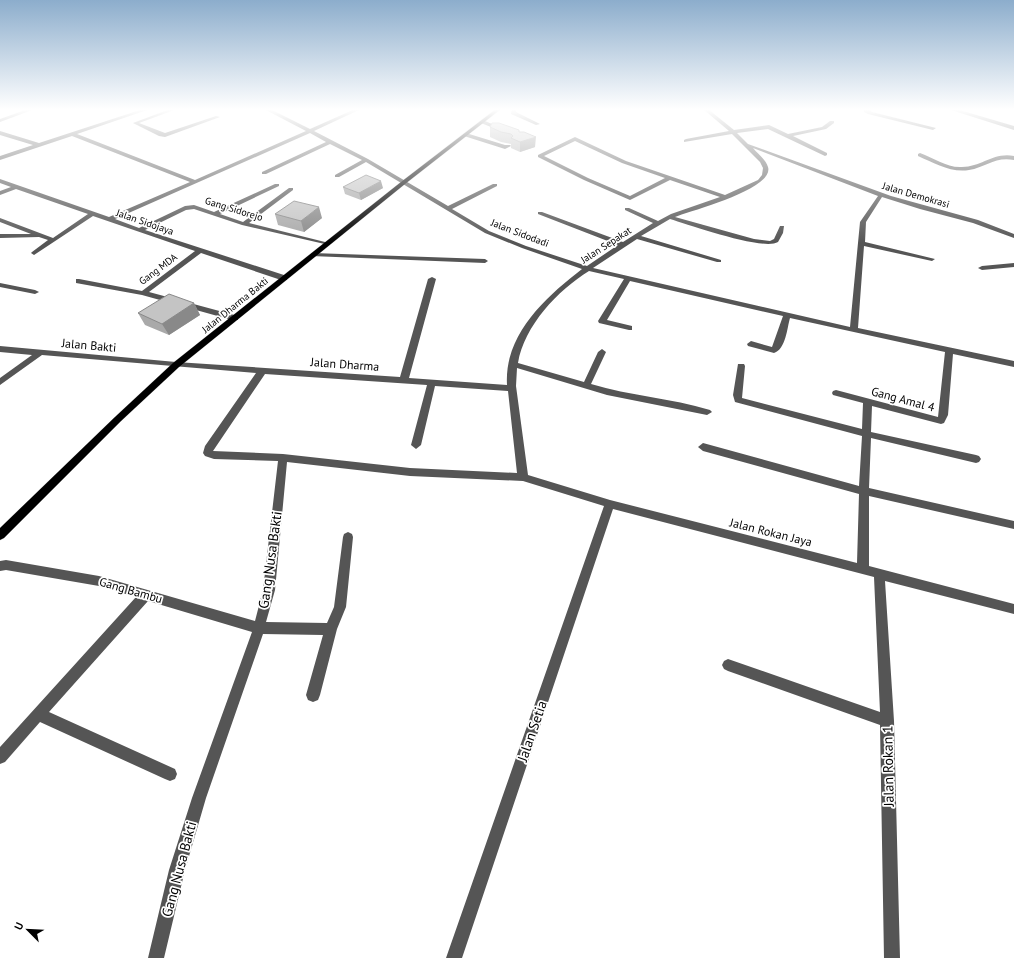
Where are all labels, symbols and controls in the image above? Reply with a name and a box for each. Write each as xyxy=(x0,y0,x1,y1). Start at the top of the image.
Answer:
street label: Jalan Demokrasi xyxy=(880,179,951,211)
street label: Gang Sidorejo xyxy=(203,194,265,224)
street label: Jalan Sidojaya xyxy=(114,206,175,238)
street label: Jalan Sidodadi xyxy=(488,216,551,250)
street label: Jalan Sepakat xyxy=(577,223,634,267)
street label: Gang MDA xyxy=(136,250,180,288)
street label: Jalan Dharma Bakti xyxy=(198,274,271,336)
street label: Jalan Bakti xyxy=(60,335,117,355)
street label: Jalan Dharma xyxy=(309,354,380,374)
street label: Gang Amal 4 xyxy=(870,383,937,415)
street label: Gang Nusa Bakti xyxy=(254,510,286,610)
street label: Jalan Rokan Jaya xyxy=(727,514,814,549)
street label: Gang Bambu xyxy=(98,574,164,606)
street label: Jalan Setia xyxy=(513,698,551,765)
street label: Jalan Rokan 1 xyxy=(878,725,898,808)
street label: Gang Nusa Bakti xyxy=(158,819,200,919)
north arrow xyxy=(8,910,48,950)
text: U xyxy=(11,920,27,932)

